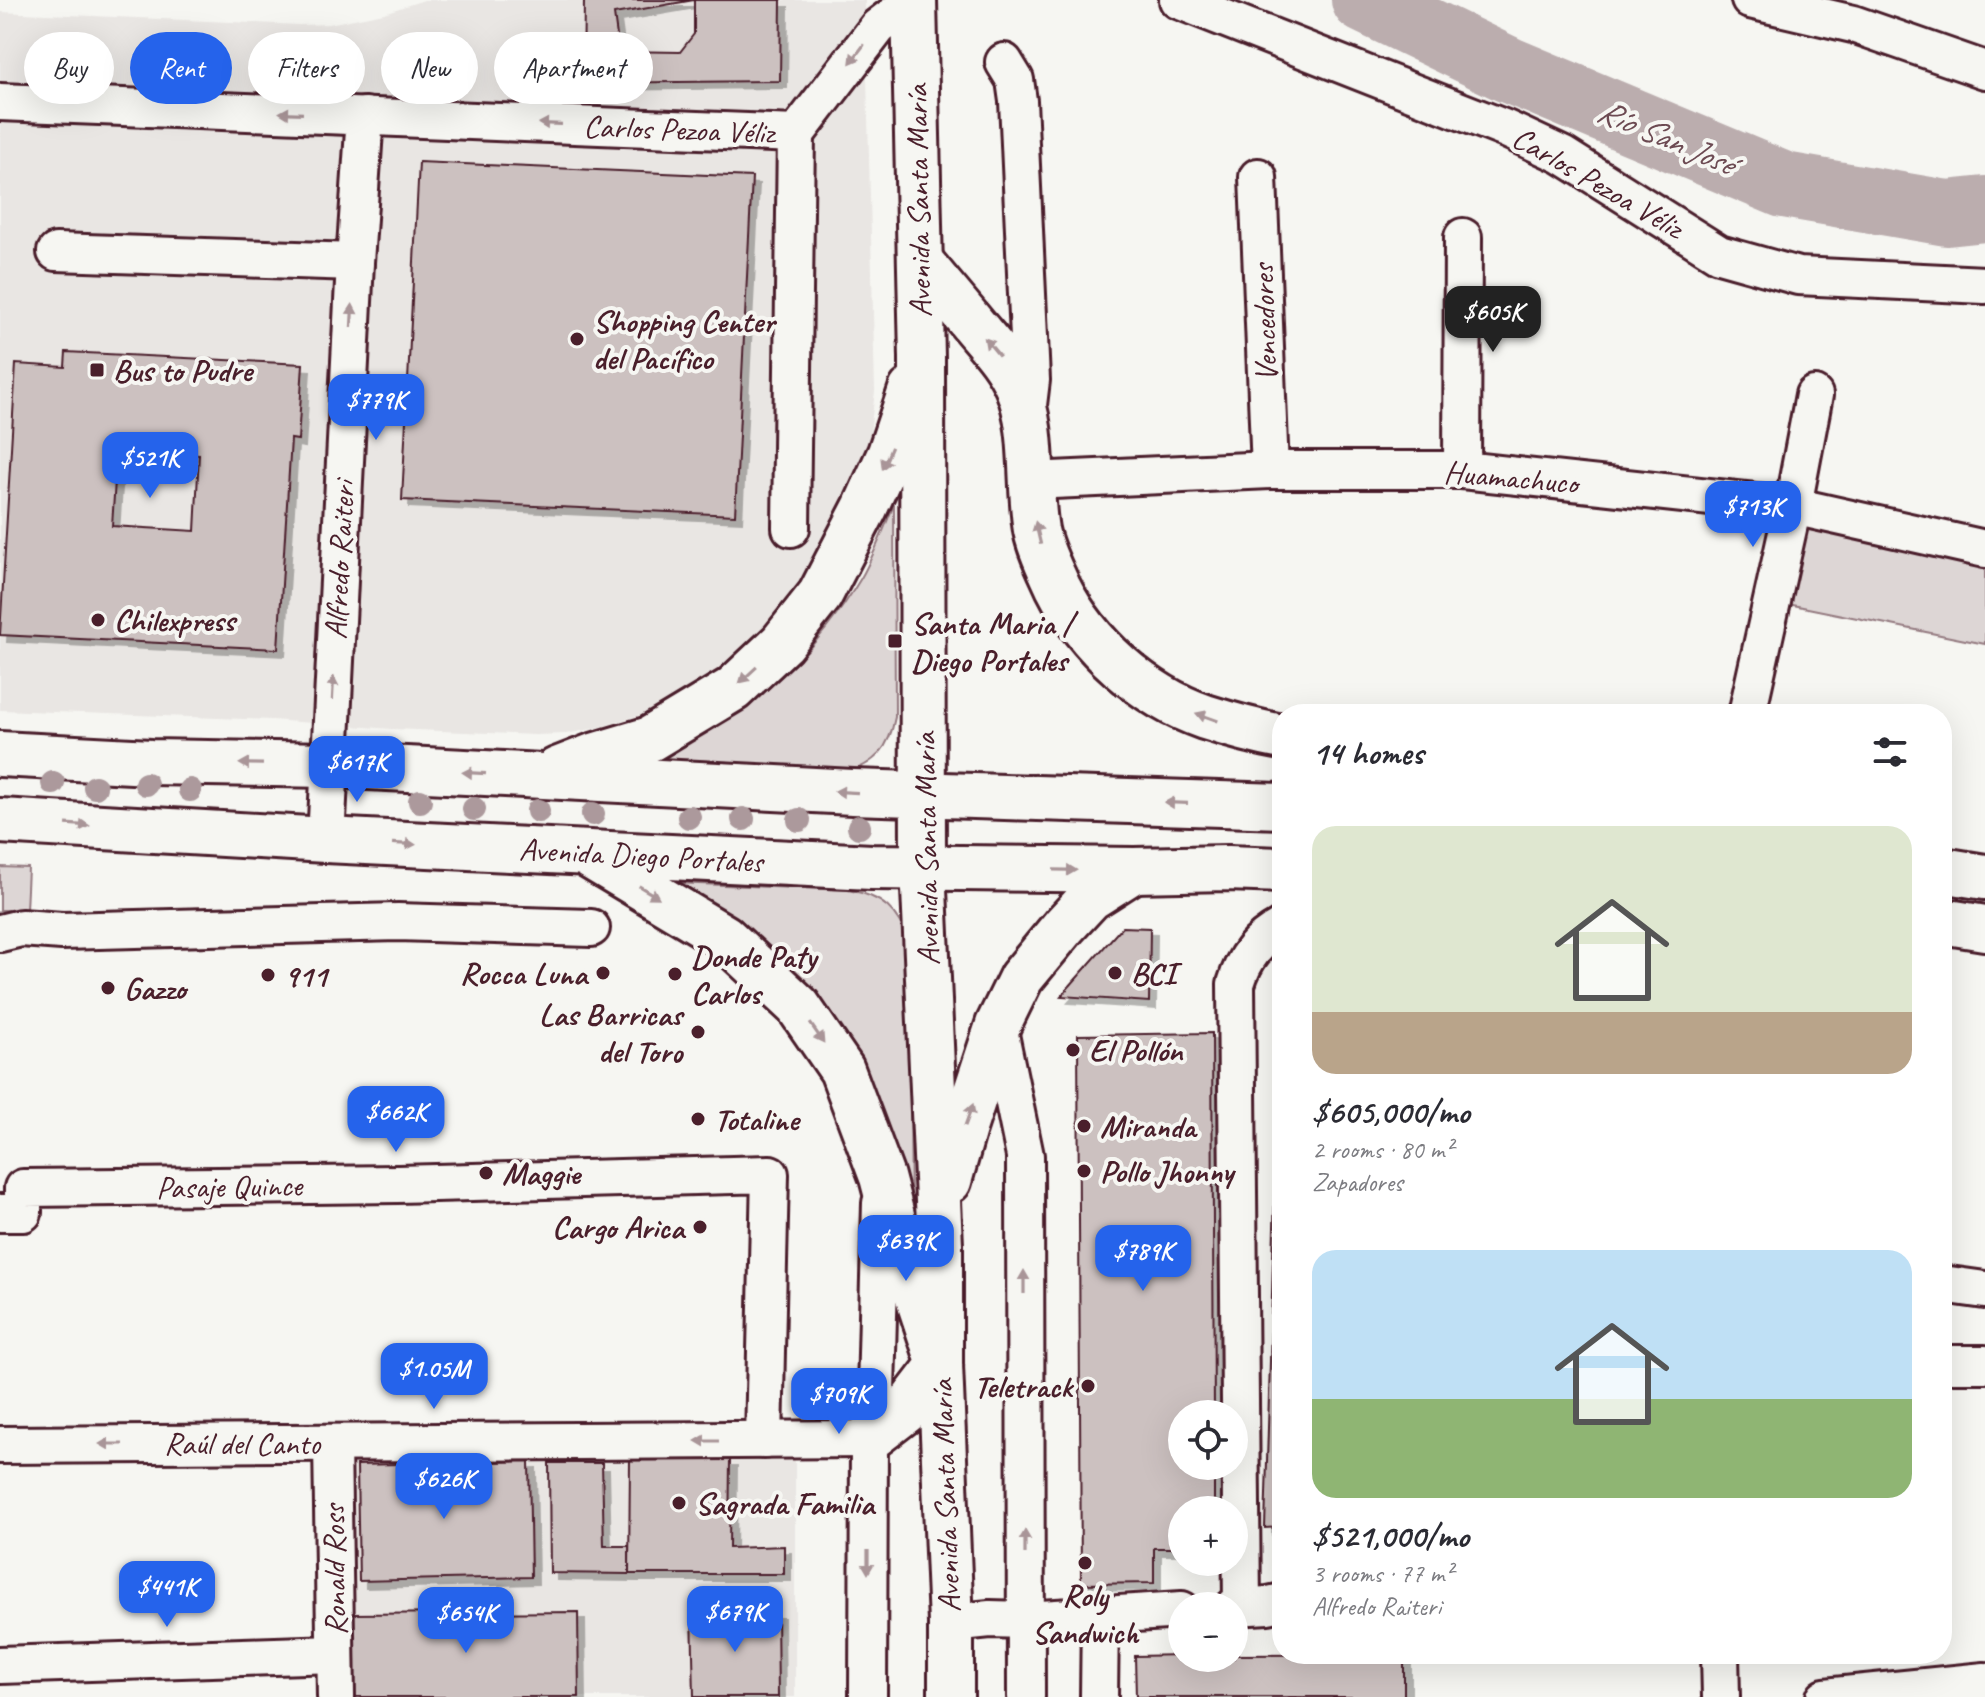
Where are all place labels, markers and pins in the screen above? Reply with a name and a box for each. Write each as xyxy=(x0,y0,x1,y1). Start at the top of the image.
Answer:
pin: $605K xyxy=(1437,286,1549,354)
place label: Shopping Center del Pacífico xyxy=(593,301,778,379)
marker: Shopping Center del Pacífico xyxy=(568,330,586,348)
place label: Bus to Pudre xyxy=(113,350,255,391)
marker: Bus to Pudre xyxy=(88,361,106,379)
pin: $779K xyxy=(320,374,432,442)
pin: $521K xyxy=(94,432,206,500)
pin: $713K xyxy=(1697,481,1809,549)
place label: Chilexpress xyxy=(114,600,238,641)
place label: Santa Maria / Diego Portales xyxy=(911,603,1079,681)
marker: Chilexpress xyxy=(89,611,107,629)
marker: Santa Maria / Diego Portales xyxy=(886,632,904,650)
pin: $617K xyxy=(301,736,413,804)
place label: Donde Paty Carlos xyxy=(691,936,819,1014)
place label: Rocca Luna xyxy=(460,953,590,994)
place label: BCI xyxy=(1131,953,1183,994)
place label: 911 xyxy=(284,955,330,996)
marker: Rocca Luna xyxy=(594,964,612,982)
marker: BCI xyxy=(1106,964,1124,982)
marker: Donde Paty Carlos xyxy=(666,965,684,983)
marker: 911 xyxy=(259,966,277,984)
place label: Gazzo xyxy=(124,968,189,1009)
marker: Gazzo xyxy=(99,979,117,997)
place label: Las Barricas del Toro xyxy=(539,994,686,1072)
marker: Las Barricas del Toro xyxy=(689,1023,707,1041)
place label: El Pollón xyxy=(1089,1030,1184,1071)
marker: El Pollón xyxy=(1064,1041,1082,1059)
pin: $662K xyxy=(340,1086,452,1154)
place label: Totaline xyxy=(714,1099,802,1140)
place label: Miranda xyxy=(1100,1106,1198,1147)
marker: Totaline xyxy=(689,1110,707,1128)
marker: Miranda xyxy=(1075,1117,1093,1135)
place label: Pollo Jhonny xyxy=(1100,1151,1236,1192)
place label: Maggie xyxy=(502,1153,582,1194)
marker: Pollo Jhonny xyxy=(1075,1162,1093,1180)
marker: Maggie xyxy=(477,1164,495,1182)
place label: Cargo Arica xyxy=(552,1207,687,1248)
pin: $639K xyxy=(850,1215,962,1283)
marker: Cargo Arica xyxy=(691,1218,709,1236)
pin: $789K xyxy=(1087,1225,1199,1293)
pin: $1.05M xyxy=(369,1343,499,1411)
place label: Teletrack xyxy=(974,1366,1075,1407)
pin: $709K xyxy=(783,1368,895,1436)
marker: Teletrack xyxy=(1079,1377,1097,1395)
pin: $626K xyxy=(388,1453,500,1521)
place label: Sagrada Familia xyxy=(695,1483,877,1524)
marker: Sagrada Familia xyxy=(670,1494,688,1512)
marker: Roly Sandwich xyxy=(1076,1554,1094,1572)
pin: $441K xyxy=(111,1561,223,1629)
place label: Roly Sandwich xyxy=(1032,1575,1139,1653)
pin: $679K xyxy=(679,1586,791,1654)
pin: $654K xyxy=(410,1587,522,1655)

